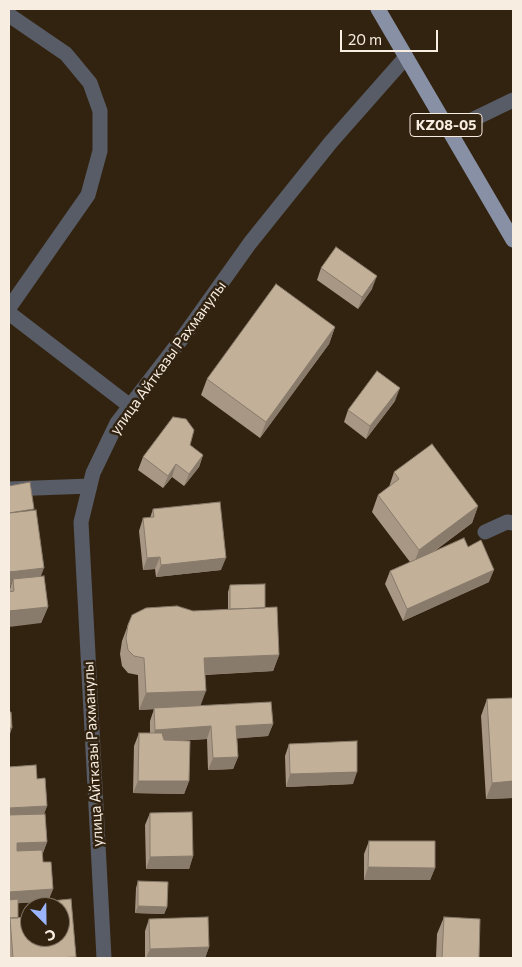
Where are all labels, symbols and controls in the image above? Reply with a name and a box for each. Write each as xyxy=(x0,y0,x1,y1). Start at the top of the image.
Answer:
scale bar xyxy=(342,20,440,52)
text: 20 m xyxy=(348,30,382,48)
road number: KZ08-05 xyxy=(410,114,482,136)
street label: улица Айтказы Рахманулы xyxy=(106,278,230,438)
street label: улица Айтказы Рахманулы xyxy=(79,661,107,847)
north arrow xyxy=(20,897,70,947)
text: С xyxy=(43,926,58,945)

